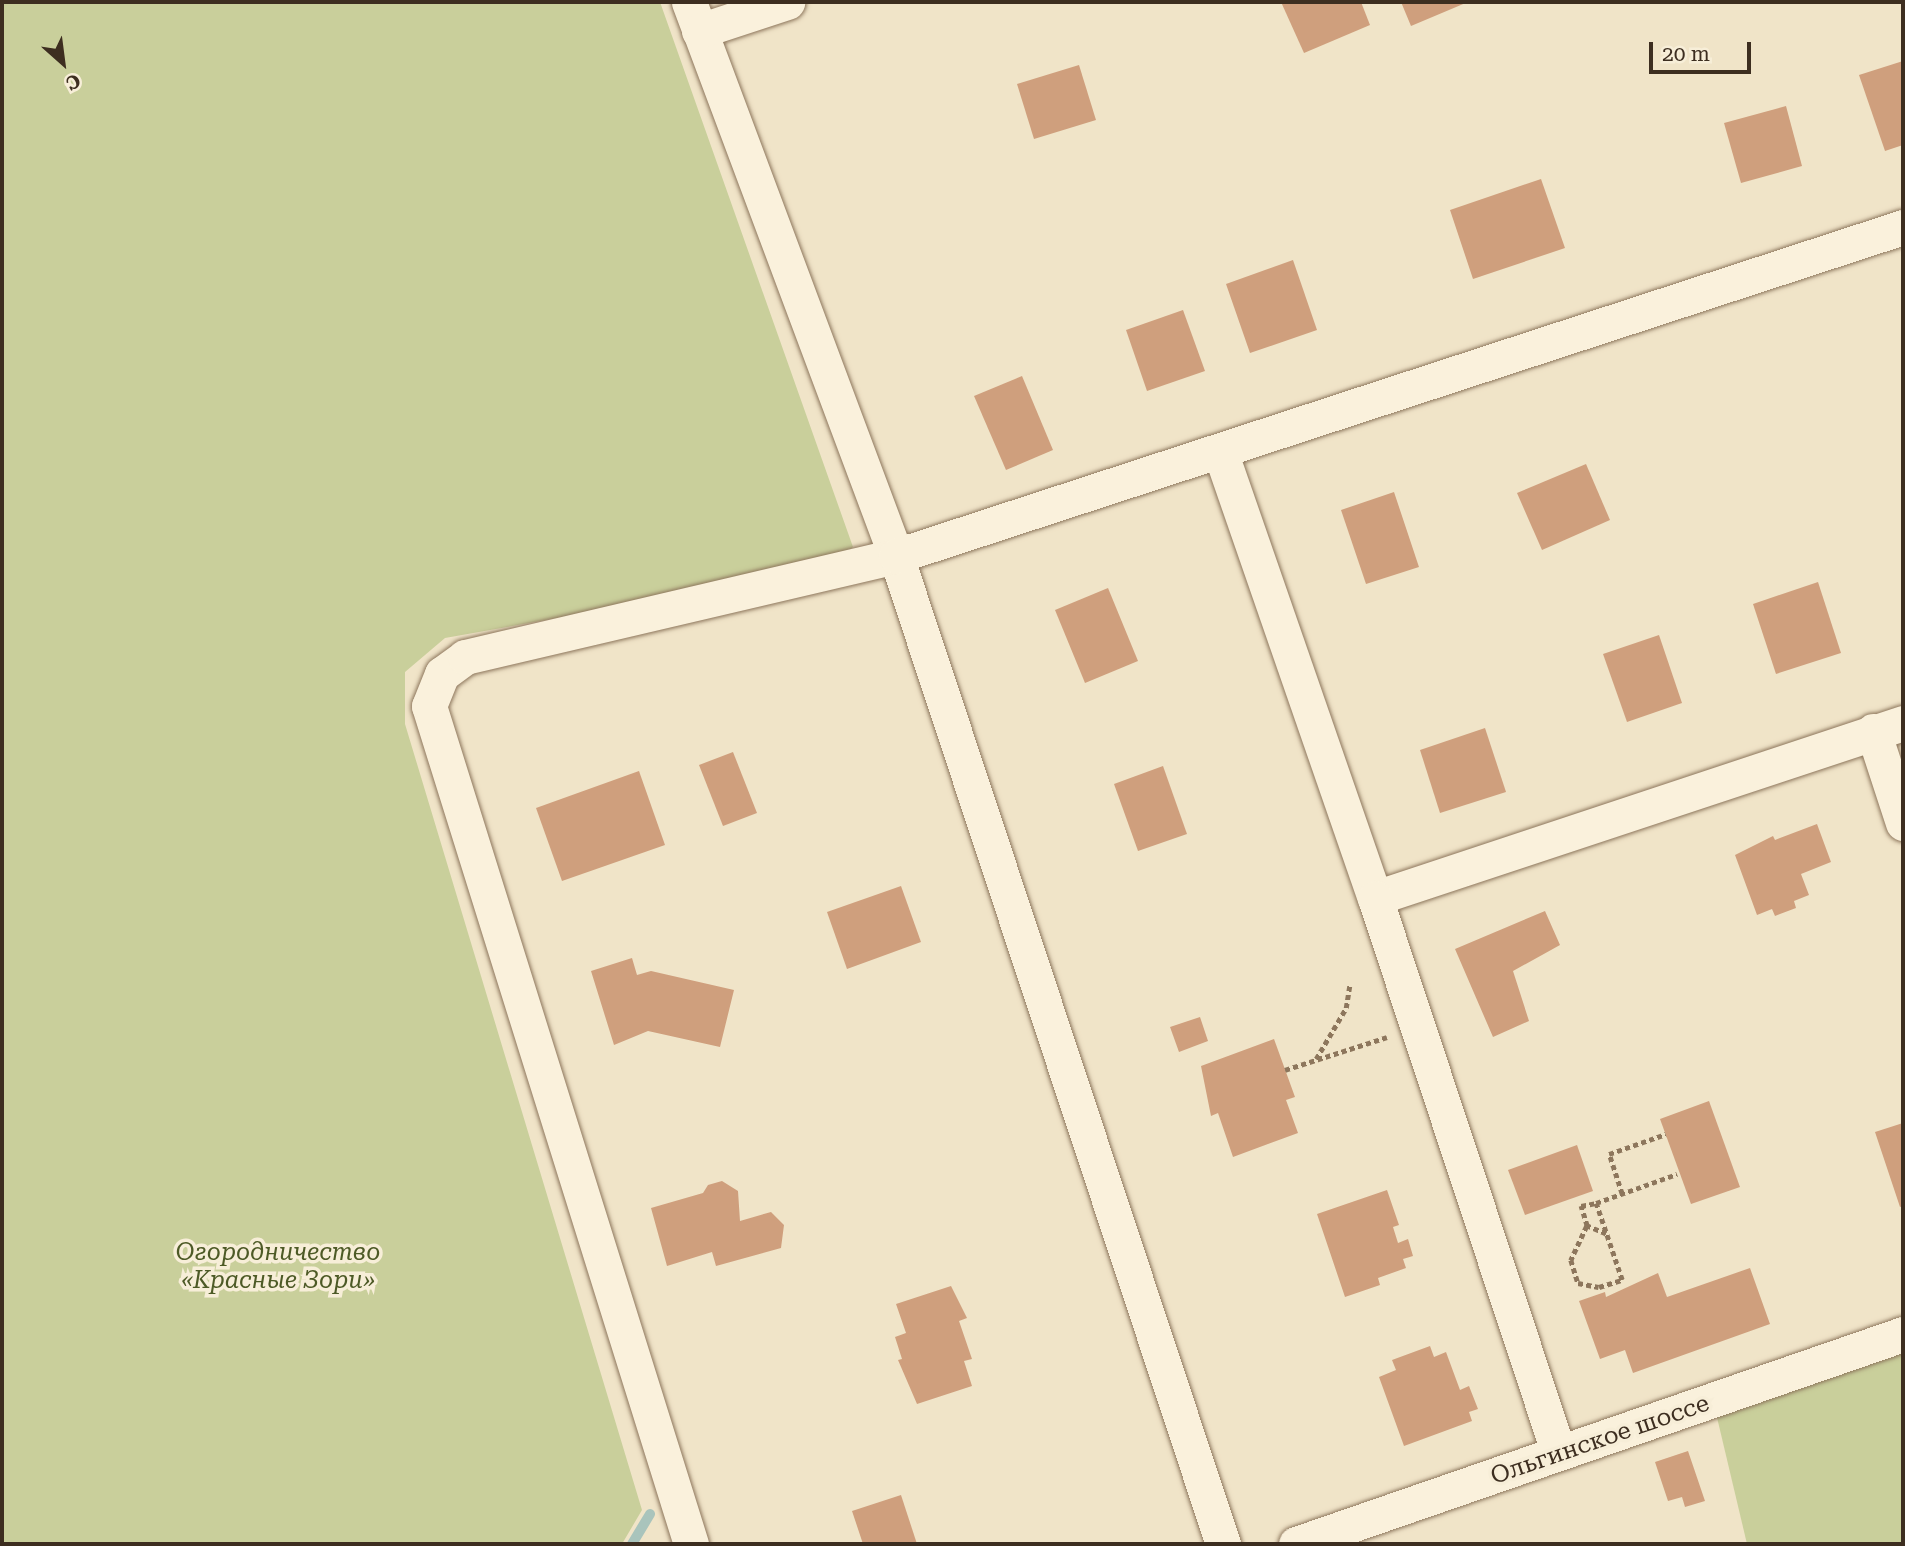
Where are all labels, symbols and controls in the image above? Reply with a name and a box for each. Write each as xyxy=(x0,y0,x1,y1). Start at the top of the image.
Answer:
north arrow xyxy=(28,28,98,98)
scale bar xyxy=(1653,28,1755,72)
text: 20 m xyxy=(1662,42,1710,66)
text: С xyxy=(62,69,84,95)
park label: Огородничество «Красные Зори» xyxy=(176,1239,380,1295)
street label: Ольгинское шоссе xyxy=(1487,1389,1713,1491)

